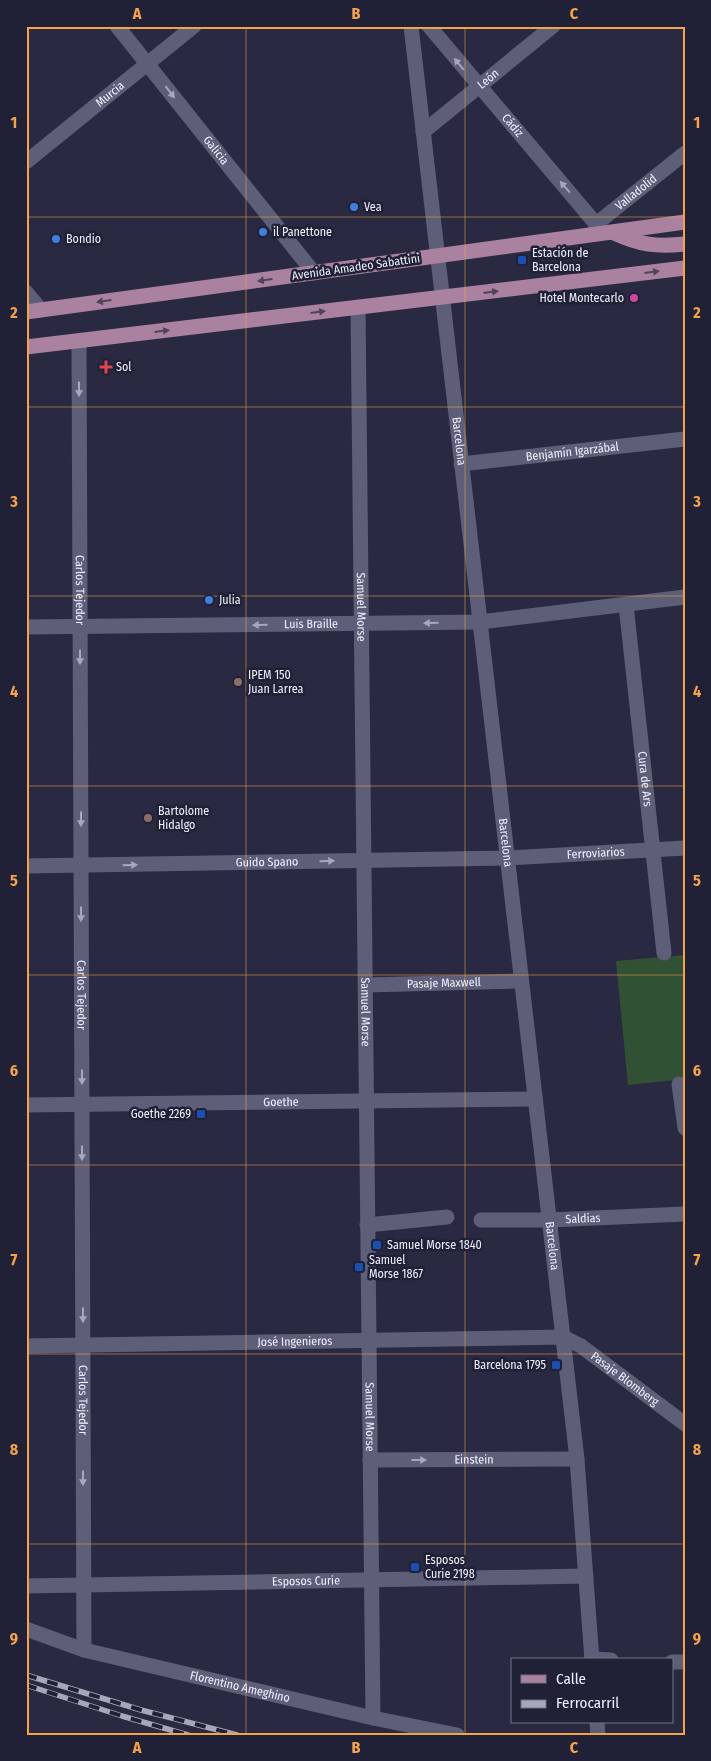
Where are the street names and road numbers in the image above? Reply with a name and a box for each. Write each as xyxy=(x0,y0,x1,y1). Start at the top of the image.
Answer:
street label: León xyxy=(475,66,502,92)
street label: Murcia xyxy=(93,78,127,110)
street label: Cádiz xyxy=(499,111,527,140)
street label: Galicia xyxy=(200,133,232,168)
street label: Valladolid xyxy=(612,171,659,213)
street label: Avenida Amadeo Sabattini xyxy=(291,251,421,283)
street label: Barcelona xyxy=(449,416,469,466)
street label: Benjamín Igarzábal xyxy=(525,439,620,464)
street label: Carlos Tejedor xyxy=(73,555,87,626)
street label: Samuel Morse xyxy=(354,572,369,642)
street label: Luis Braille xyxy=(284,617,338,631)
street label: Cura de Ars xyxy=(635,751,655,807)
street label: Barcelona xyxy=(496,817,515,868)
street label: Ferroviarios xyxy=(566,844,625,862)
street label: Guido Spano xyxy=(236,854,298,870)
street label: Carlos Tejedor xyxy=(74,960,89,1031)
street label: Pasaje Maxwell xyxy=(407,975,481,991)
street label: Samuel Morse xyxy=(358,977,373,1047)
street label: Goethe xyxy=(263,1095,299,1109)
street label: Saldias xyxy=(565,1211,601,1226)
street label: Barcelona xyxy=(543,1221,562,1271)
street label: José Ingenieros xyxy=(257,1334,333,1349)
street label: Pasaje Blomberg xyxy=(588,1349,662,1409)
street label: Carlos Tejedor xyxy=(76,1365,90,1436)
street label: Samuel Morse xyxy=(362,1382,377,1452)
street label: Einstein xyxy=(454,1452,494,1467)
street label: Esposos Curie xyxy=(272,1573,340,1589)
street label: Florentino Ameghino xyxy=(189,1668,291,1705)

